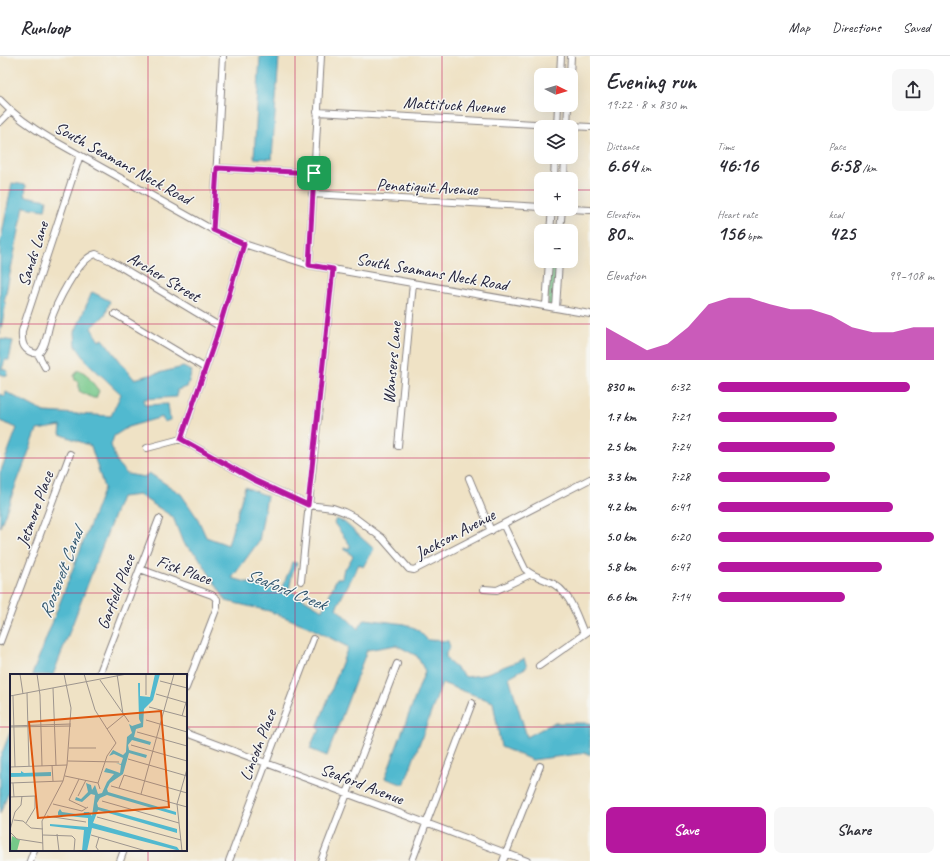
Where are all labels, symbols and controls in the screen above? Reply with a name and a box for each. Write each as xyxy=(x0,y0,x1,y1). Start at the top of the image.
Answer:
text: Runloop xyxy=(20,16,70,40)
text: Map xyxy=(789,19,810,36)
text: Directions xyxy=(832,19,881,36)
text: Saved xyxy=(903,19,930,36)
north arrow xyxy=(534,68,578,112)
map controls xyxy=(534,68,578,268)
text: Evening run xyxy=(606,68,696,96)
button: share xyxy=(892,69,934,111)
street label: Mattituck Avenue xyxy=(403,92,507,118)
text: 19:22 · 8 × 830 m xyxy=(606,97,687,113)
street label: South Seamans Neck Road xyxy=(51,117,198,211)
button: layers xyxy=(534,120,578,164)
text: Distance xyxy=(606,139,639,153)
text: Time xyxy=(717,139,734,153)
text: Pace xyxy=(829,139,846,153)
text: 6.64 xyxy=(606,153,638,178)
text: 46:16 xyxy=(717,153,758,178)
text: 6:58 xyxy=(829,153,860,178)
pin xyxy=(297,156,331,190)
text: km xyxy=(638,161,651,175)
text: /km xyxy=(860,161,877,175)
icon: arrive xyxy=(303,162,325,184)
button: + xyxy=(534,172,578,216)
street label: Penatiquit Avenue xyxy=(376,174,480,200)
text: Elevation xyxy=(606,207,640,221)
text: Heart rate xyxy=(717,207,757,221)
text: kcal xyxy=(829,207,843,221)
street label: Sands Lane xyxy=(13,217,54,289)
text: 80 xyxy=(606,221,624,246)
text: 156 xyxy=(717,221,744,246)
text: 425 xyxy=(829,221,855,246)
button: − xyxy=(534,224,578,268)
text: m xyxy=(624,229,633,243)
text: bpm xyxy=(744,229,762,243)
street label: Archer Street xyxy=(124,247,206,308)
street label: South Seamans Neck Road xyxy=(355,248,513,296)
text: Elevation xyxy=(606,268,646,284)
text: 99–108 m xyxy=(889,268,934,284)
street label: Wansers Lane xyxy=(378,320,406,405)
text: 830 m xyxy=(606,379,634,395)
text: 6:32 xyxy=(670,379,690,395)
text: 1.7 km xyxy=(606,409,636,425)
text: 7:21 xyxy=(670,409,690,425)
text: 2.5 km xyxy=(606,439,636,455)
text: 7:24 xyxy=(670,439,690,455)
street label: Jetmore Place xyxy=(11,467,59,550)
text: 3.3 km xyxy=(606,469,636,485)
text: 7:28 xyxy=(670,469,690,485)
text: 4.2 km xyxy=(606,499,636,515)
text: 6:41 xyxy=(670,499,690,515)
street label: Jackson Avenue xyxy=(411,504,500,564)
water label: Roosevelt Canal xyxy=(34,520,90,621)
text: 5.0 km xyxy=(606,529,636,545)
text: 6:20 xyxy=(670,529,690,545)
street label: Garfield Place xyxy=(92,550,140,632)
street label: Fisk Place xyxy=(154,550,215,590)
text: 5.8 km xyxy=(606,559,636,575)
text: 6:47 xyxy=(670,559,690,575)
water label: Seaford Creek xyxy=(243,563,332,616)
text: 6.6 km xyxy=(606,589,637,605)
text: 7:14 xyxy=(670,589,690,605)
inset map xyxy=(10,674,187,851)
street label: Lincoln Place xyxy=(235,705,282,784)
street label: Seaford Avenue xyxy=(318,759,408,810)
button: Save xyxy=(606,807,766,853)
button: Share xyxy=(774,807,934,853)

